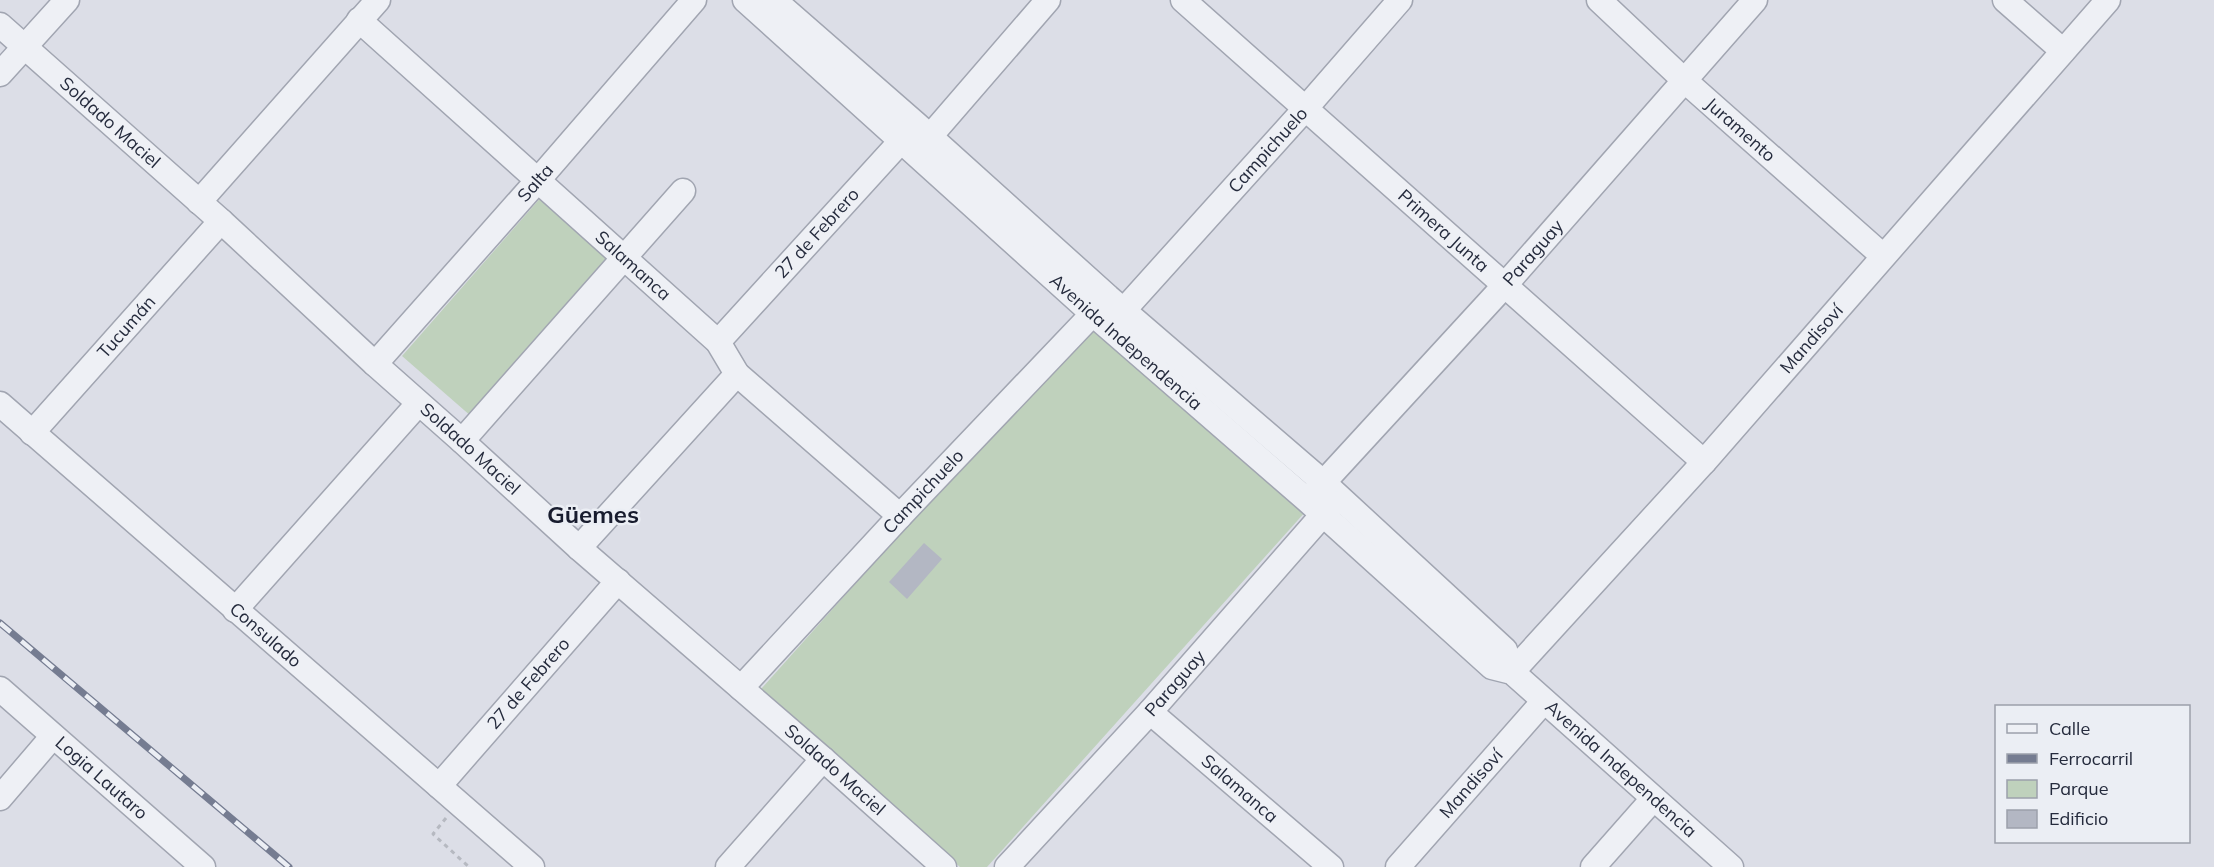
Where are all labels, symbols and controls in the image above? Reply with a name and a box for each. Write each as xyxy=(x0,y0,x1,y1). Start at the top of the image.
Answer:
street label: Soldado Maciel xyxy=(55,71,165,173)
street label: Juramento xyxy=(1701,92,1781,167)
street label: Campichuelo xyxy=(1223,102,1312,198)
street label: Salta xyxy=(512,159,558,206)
street label: 27 de Febrero xyxy=(769,183,864,283)
street label: Primera Junta xyxy=(1393,184,1494,277)
street label: Paraguay xyxy=(1498,214,1568,291)
street label: Salamanca xyxy=(591,225,676,305)
street label: Avenida Independencia xyxy=(1045,269,1207,415)
street label: Tucumán xyxy=(92,290,160,363)
street label: Mandisoví xyxy=(1775,298,1849,378)
street label: Soldado Maciel xyxy=(416,397,525,500)
street label: Campichuelo xyxy=(877,444,969,538)
district label: Güemes xyxy=(547,499,639,529)
street label: Consulado xyxy=(225,597,307,672)
street label: 27 de Febrero xyxy=(482,632,575,734)
street label: Paraguay xyxy=(1139,645,1210,721)
street label: Avenida Independencia xyxy=(1541,695,1702,842)
legend xyxy=(1995,705,2190,843)
text: Calle xyxy=(2049,717,2090,740)
street label: Soldado Maciel xyxy=(780,719,890,820)
street label: Logia Lautaro xyxy=(51,731,153,824)
street label: Mandisoví xyxy=(1434,743,1509,823)
text: Ferrocarril xyxy=(2049,747,2133,770)
street label: Salamanca xyxy=(1197,749,1283,828)
text: Parque xyxy=(2049,777,2108,800)
text: Edificio xyxy=(2049,807,2108,830)

